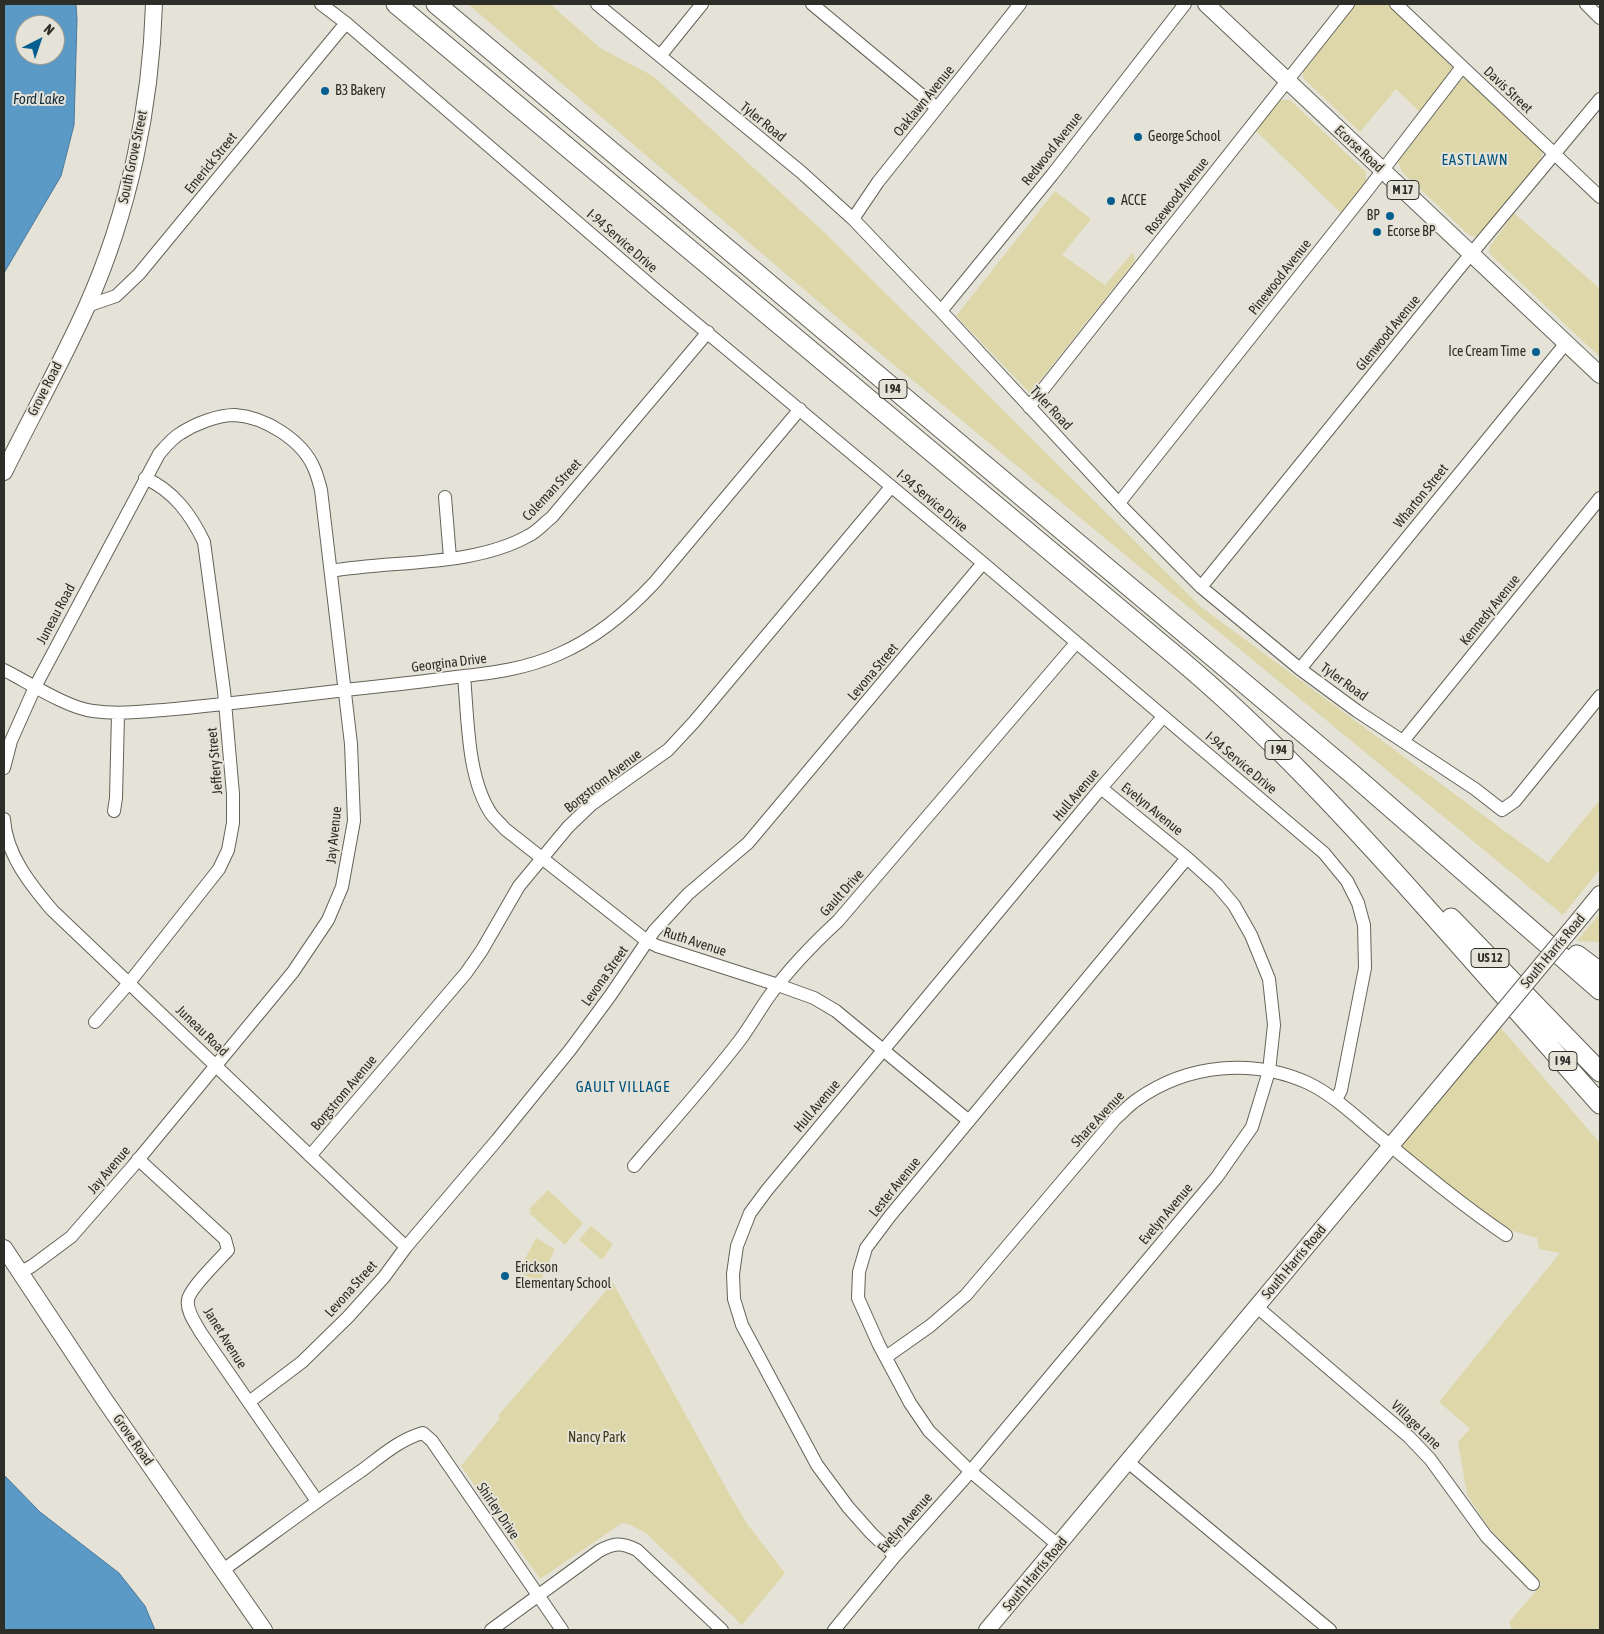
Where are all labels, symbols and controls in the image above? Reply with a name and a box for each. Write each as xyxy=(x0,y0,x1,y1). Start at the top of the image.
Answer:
north arrow xyxy=(15,15,65,65)
text: N xyxy=(41,21,58,38)
street label: Oaklawn Avenue xyxy=(890,62,958,140)
street label: Davis Street xyxy=(1480,63,1536,117)
place label: B3 Bakery xyxy=(335,83,385,99)
marker: B3 Bakery xyxy=(319,85,331,97)
water label: Ford Lake xyxy=(13,90,65,108)
street label: Tyler Road xyxy=(737,98,789,146)
street label: South Grove Street xyxy=(115,109,151,205)
street label: Redwood Avenue xyxy=(1018,109,1086,189)
street label: Ecorse Road xyxy=(1331,122,1387,176)
street label: Emerick Street xyxy=(181,129,241,197)
place label: George School xyxy=(1148,129,1221,145)
marker: George School xyxy=(1132,131,1144,143)
district label: EASTLAWN xyxy=(1440,151,1510,169)
street label: Rosewood Avenue xyxy=(1142,154,1212,238)
road number: M 17 xyxy=(1387,180,1419,200)
place label: ACCE xyxy=(1121,193,1146,209)
marker: ACCE xyxy=(1105,195,1117,207)
street label: I-94 Service Drive xyxy=(583,206,661,276)
place label: BP xyxy=(1367,208,1380,224)
marker: BP xyxy=(1384,210,1396,222)
place label: Ecorse BP xyxy=(1387,224,1436,240)
marker: Ecorse BP xyxy=(1371,226,1383,238)
street label: Pinewood Avenue xyxy=(1245,236,1315,318)
street label: Glenwood Avenue xyxy=(1352,292,1424,374)
place label: Ice Cream Time xyxy=(1448,344,1526,360)
marker: Ice Cream Time xyxy=(1530,346,1542,358)
street label: Grove Road xyxy=(24,359,66,419)
road number: I 94 xyxy=(879,379,907,398)
street label: Tyler Road xyxy=(1026,383,1076,433)
street label: Coleman Street xyxy=(519,455,585,525)
street label: Wharton Street xyxy=(1390,461,1452,531)
street label: I-94 Service Drive xyxy=(893,466,971,536)
street label: Kennedy Avenue xyxy=(1456,571,1524,649)
street label: Juneau Road xyxy=(33,581,79,647)
street label: Levona Street xyxy=(844,640,902,704)
street label: Georgina Drive xyxy=(410,650,488,676)
street label: Tyler Road xyxy=(1317,659,1371,705)
street label: Jeffery Street xyxy=(204,727,226,795)
street label: I-94 Service Drive xyxy=(1202,728,1280,798)
road number: I 94 xyxy=(1265,740,1293,760)
street label: Borgstrom Avenue xyxy=(561,746,645,816)
street label: Hull Avenue xyxy=(1049,765,1103,825)
street label: Evelyn Avenue xyxy=(1118,779,1186,839)
street label: Jay Avenue xyxy=(323,806,345,864)
street label: Gault Drive xyxy=(817,866,867,920)
street label: South Harris Road xyxy=(1517,910,1589,992)
street label: Ruth Avenue xyxy=(661,924,729,960)
street label: Levona Street xyxy=(578,943,632,1009)
road number: US 12 xyxy=(1471,948,1509,968)
street label: Juneau Road xyxy=(172,1002,232,1060)
street label: Borgstrom Avenue xyxy=(308,1052,380,1134)
road number: I 94 xyxy=(1549,1052,1577,1070)
street label: Hull Avenue xyxy=(790,1076,844,1136)
district label: GAULT VILLAGE xyxy=(574,1078,672,1096)
street label: Share Avenue xyxy=(1068,1088,1128,1150)
street label: Jay Avenue xyxy=(84,1143,134,1197)
street label: Lester Avenue xyxy=(866,1154,924,1220)
street label: Evelyn Avenue xyxy=(1136,1180,1196,1248)
street label: South Harris Road xyxy=(1258,1221,1330,1303)
street label: Levona Street xyxy=(321,1257,381,1321)
place label: Erickson Elementary School xyxy=(515,1260,611,1292)
marker: Erickson Elementary School xyxy=(499,1270,511,1282)
street label: Janet Avenue xyxy=(200,1304,250,1372)
street label: Village Lane xyxy=(1387,1397,1445,1453)
street label: Grove Road xyxy=(109,1411,157,1469)
park label: Nancy Park xyxy=(568,1430,626,1446)
street label: Shirley Drive xyxy=(473,1479,523,1543)
street label: Evelyn Avenue xyxy=(874,1489,936,1557)
street label: South Harris Road xyxy=(999,1533,1071,1615)

